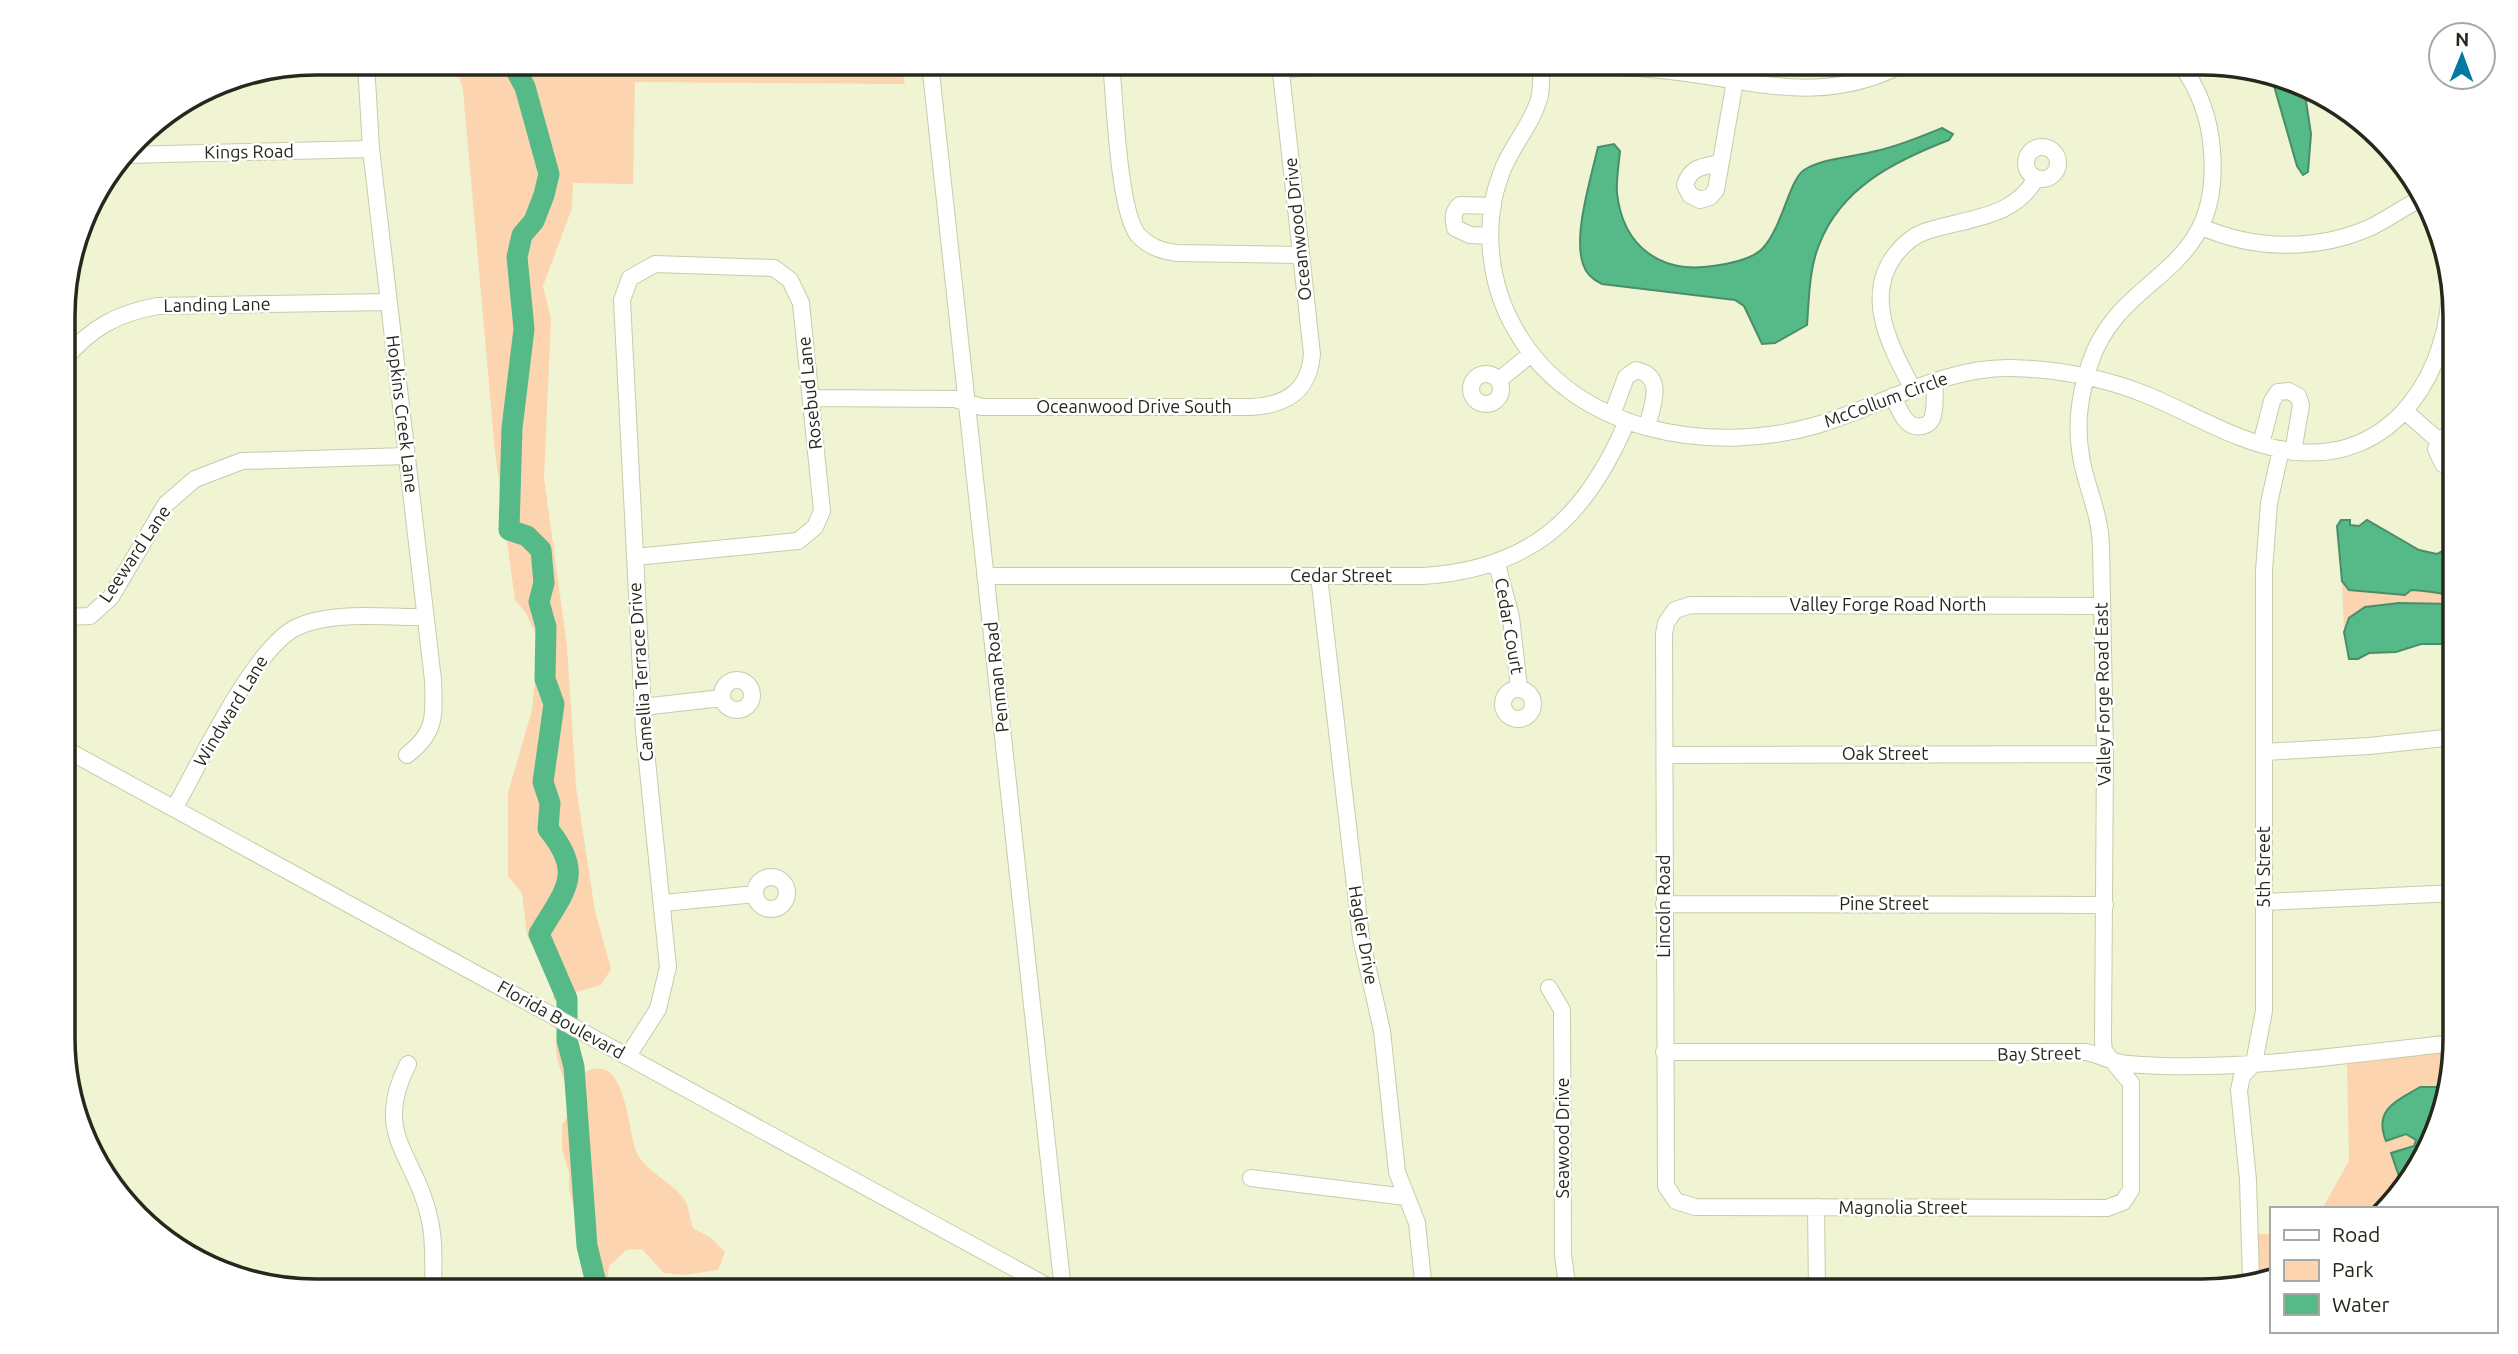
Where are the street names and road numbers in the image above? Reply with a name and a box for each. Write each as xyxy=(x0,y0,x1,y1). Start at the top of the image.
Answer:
street label: Kings Road xyxy=(204,140,294,162)
street label: Oceanwood Drive xyxy=(1280,156,1314,302)
street label: Landing Lane xyxy=(163,293,271,315)
street label: Hopkins Creek Lane xyxy=(383,334,423,494)
street label: Rosebud Lane xyxy=(793,336,825,451)
street label: McCollum Circle xyxy=(1821,367,1950,431)
street label: Oceanwood Drive South xyxy=(1036,396,1232,416)
street label: Leeward Lane xyxy=(94,501,174,606)
street label: Cedar Street xyxy=(1290,565,1392,585)
street label: Cedar Court xyxy=(1492,576,1528,676)
street label: Camellia Terrace Drive xyxy=(624,582,656,762)
street label: Valley Forge Road North xyxy=(1790,594,1986,614)
street label: Valley Forge Road East xyxy=(2090,602,2114,786)
street label: Penman Road xyxy=(980,621,1012,733)
street label: Windward Lane xyxy=(189,652,271,769)
street label: Oak Street xyxy=(1842,743,1928,763)
street label: 5th Street xyxy=(2253,826,2273,908)
street label: Lincoln Road xyxy=(1653,854,1673,958)
street label: Hagler Drive xyxy=(1345,884,1383,986)
street label: Pine Street xyxy=(1839,893,1929,913)
street label: Florida Boulevard xyxy=(495,976,628,1062)
street label: Bay Street xyxy=(1997,1042,2081,1064)
street label: Seawood Drive xyxy=(1552,1078,1572,1198)
street label: Magnolia Street xyxy=(1839,1197,1967,1217)

